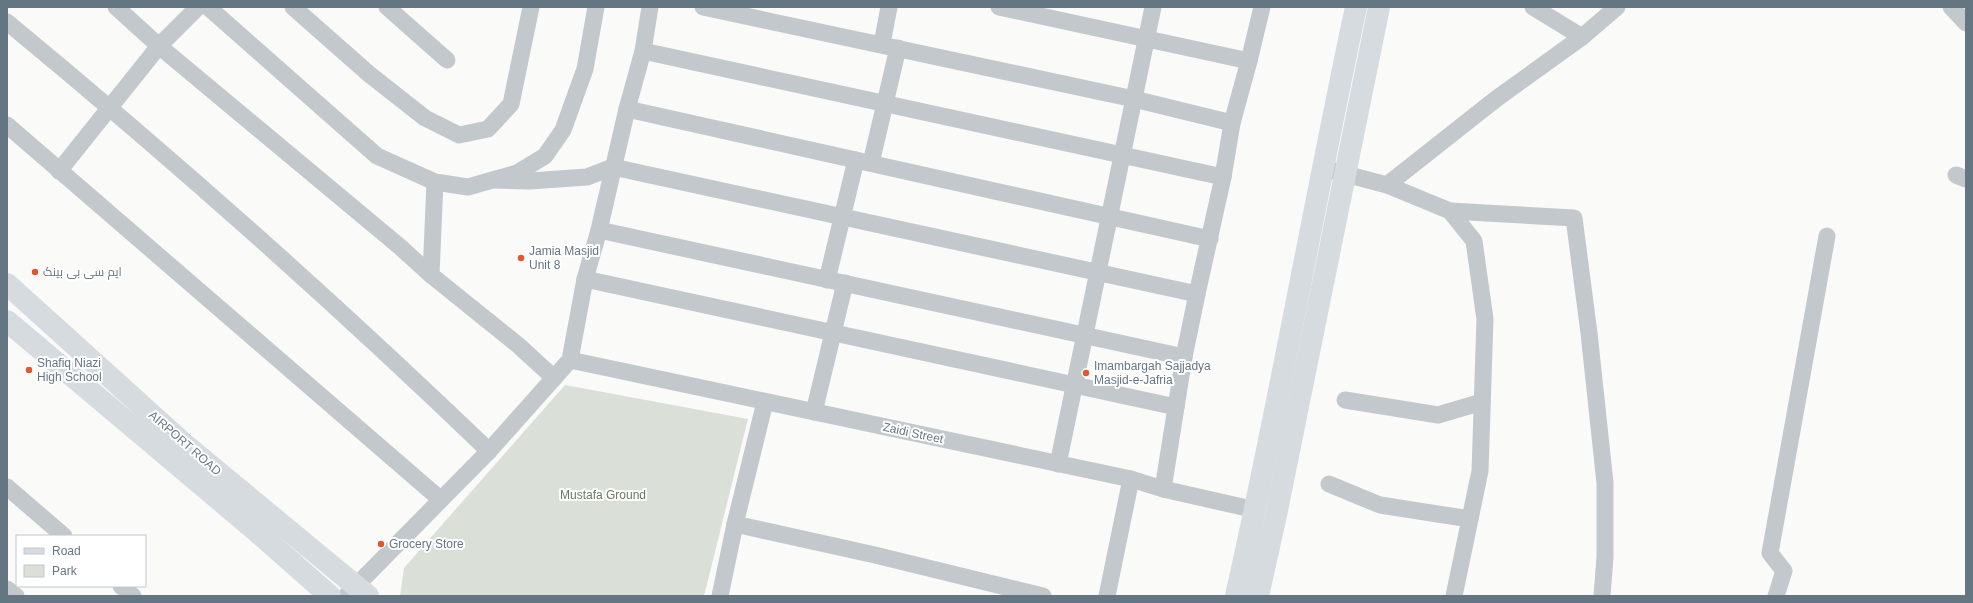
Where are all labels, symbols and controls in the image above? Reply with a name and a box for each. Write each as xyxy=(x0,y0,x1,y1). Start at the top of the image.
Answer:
place label: Jamia Masjid Unit 8 xyxy=(529,244,599,272)
marker: Jamia Masjid Unit 8 xyxy=(516,253,526,263)
place label: ایم سی بی بینک xyxy=(43,265,122,280)
marker: ایم سی بی بینک xyxy=(30,267,40,277)
place label: Shafiq Niazi High School xyxy=(37,356,102,384)
place label: Imambargah Sajjadya Masjid-e-Jafria xyxy=(1094,359,1211,387)
marker: Shafiq Niazi High School xyxy=(24,365,34,375)
marker: Imambargah Sajjadya Masjid-e-Jafria xyxy=(1081,368,1091,378)
street label: AIRPORT ROAD xyxy=(146,408,224,478)
street label: Zaidi Street xyxy=(882,420,945,446)
park label: Mustafa Ground xyxy=(560,488,646,502)
legend xyxy=(16,535,146,587)
place label: Grocery Store xyxy=(389,537,464,551)
marker: Grocery Store xyxy=(376,539,386,549)
text: Road xyxy=(52,544,81,558)
text: Park xyxy=(52,564,78,578)

